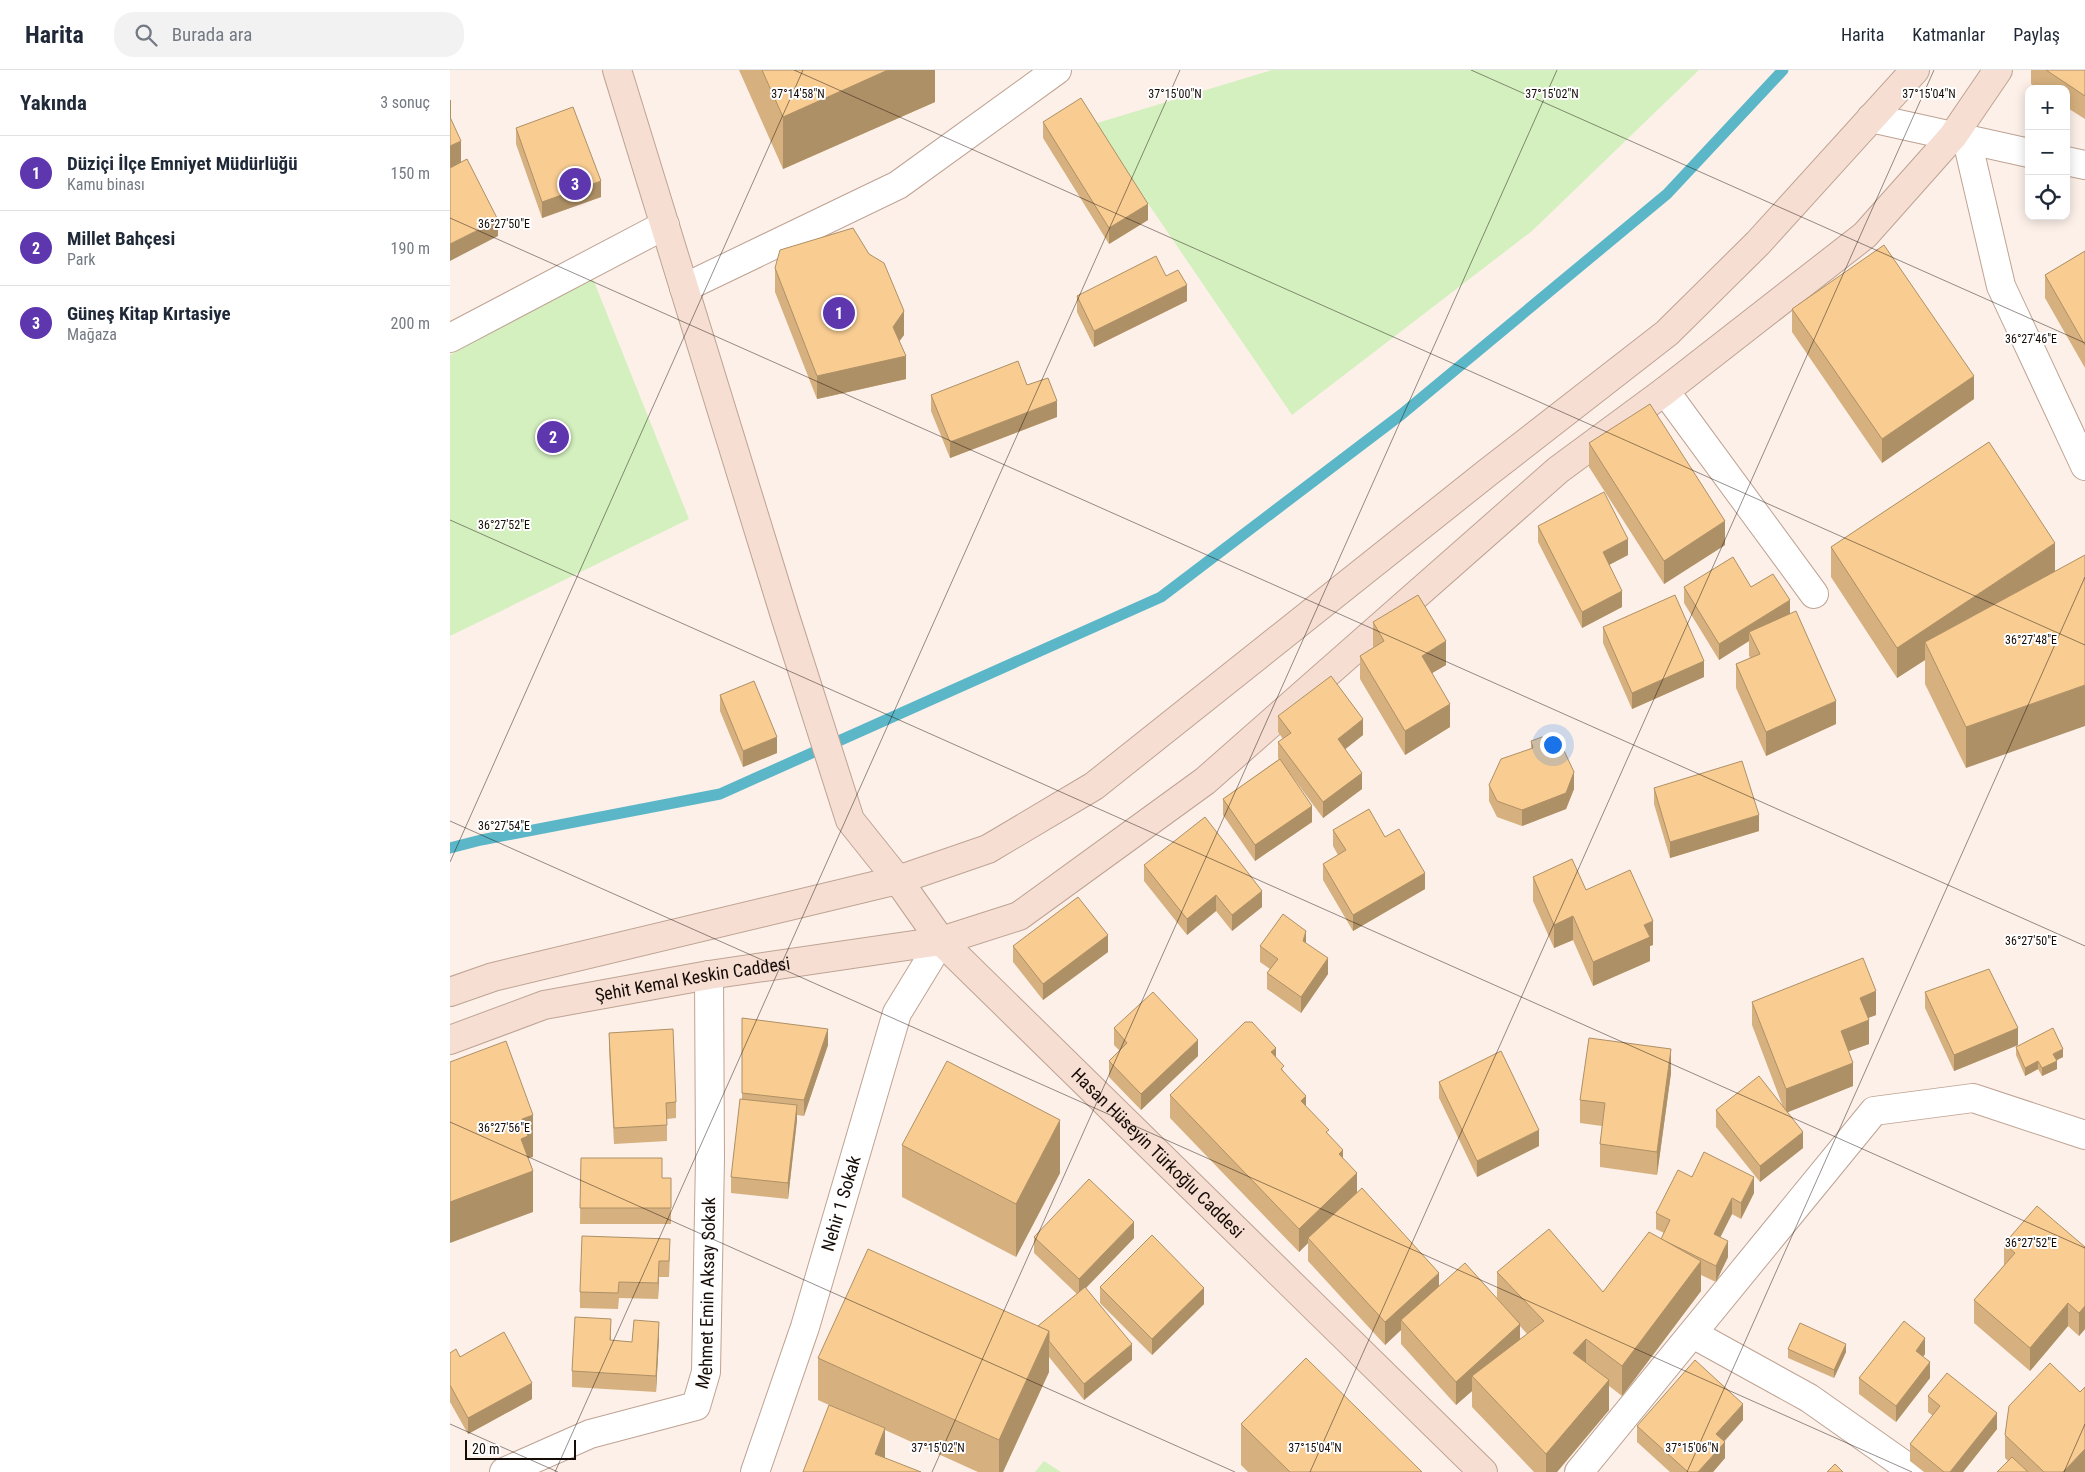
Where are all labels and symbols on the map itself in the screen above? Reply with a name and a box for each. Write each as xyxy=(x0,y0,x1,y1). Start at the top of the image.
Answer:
text: 37°14'58"N xyxy=(771,87,825,101)
text: 37°15'00"N xyxy=(1148,87,1202,101)
text: 37°15'02"N xyxy=(1525,87,1579,101)
text: 37°15'04"N xyxy=(1902,87,1956,101)
pin: 3 xyxy=(559,165,591,203)
text: 36°27'50"E xyxy=(478,217,530,231)
pin: 1 xyxy=(823,294,855,332)
text: 36°27'46"E xyxy=(2005,332,2057,346)
pin: 2 xyxy=(537,418,569,456)
text: 36°27'52"E xyxy=(478,518,530,532)
text: 36°27'48"E xyxy=(2005,633,2057,647)
your location xyxy=(1540,732,1566,758)
text: 36°27'54"E xyxy=(478,819,530,833)
text: 36°27'50"E xyxy=(2005,934,2057,948)
street label: Şehit Kemal Keskin Caddesi xyxy=(593,952,791,1006)
street label: Hasan Hüseyin Türkoğlu Caddesi xyxy=(1067,1064,1249,1242)
text: 36°27'56"E xyxy=(478,1121,530,1135)
street label: Nehir 1 Sokak xyxy=(817,1153,865,1254)
street label: Mehmet Emin Aksay Sokak xyxy=(691,1197,719,1391)
text: 36°27'52"E xyxy=(2005,1236,2057,1250)
scale bar xyxy=(465,1437,576,1460)
text: 37°15'02"N xyxy=(911,1441,965,1455)
text: 37°15'04"N xyxy=(1288,1441,1342,1455)
text: 37°15'06"N xyxy=(1665,1441,1719,1455)

